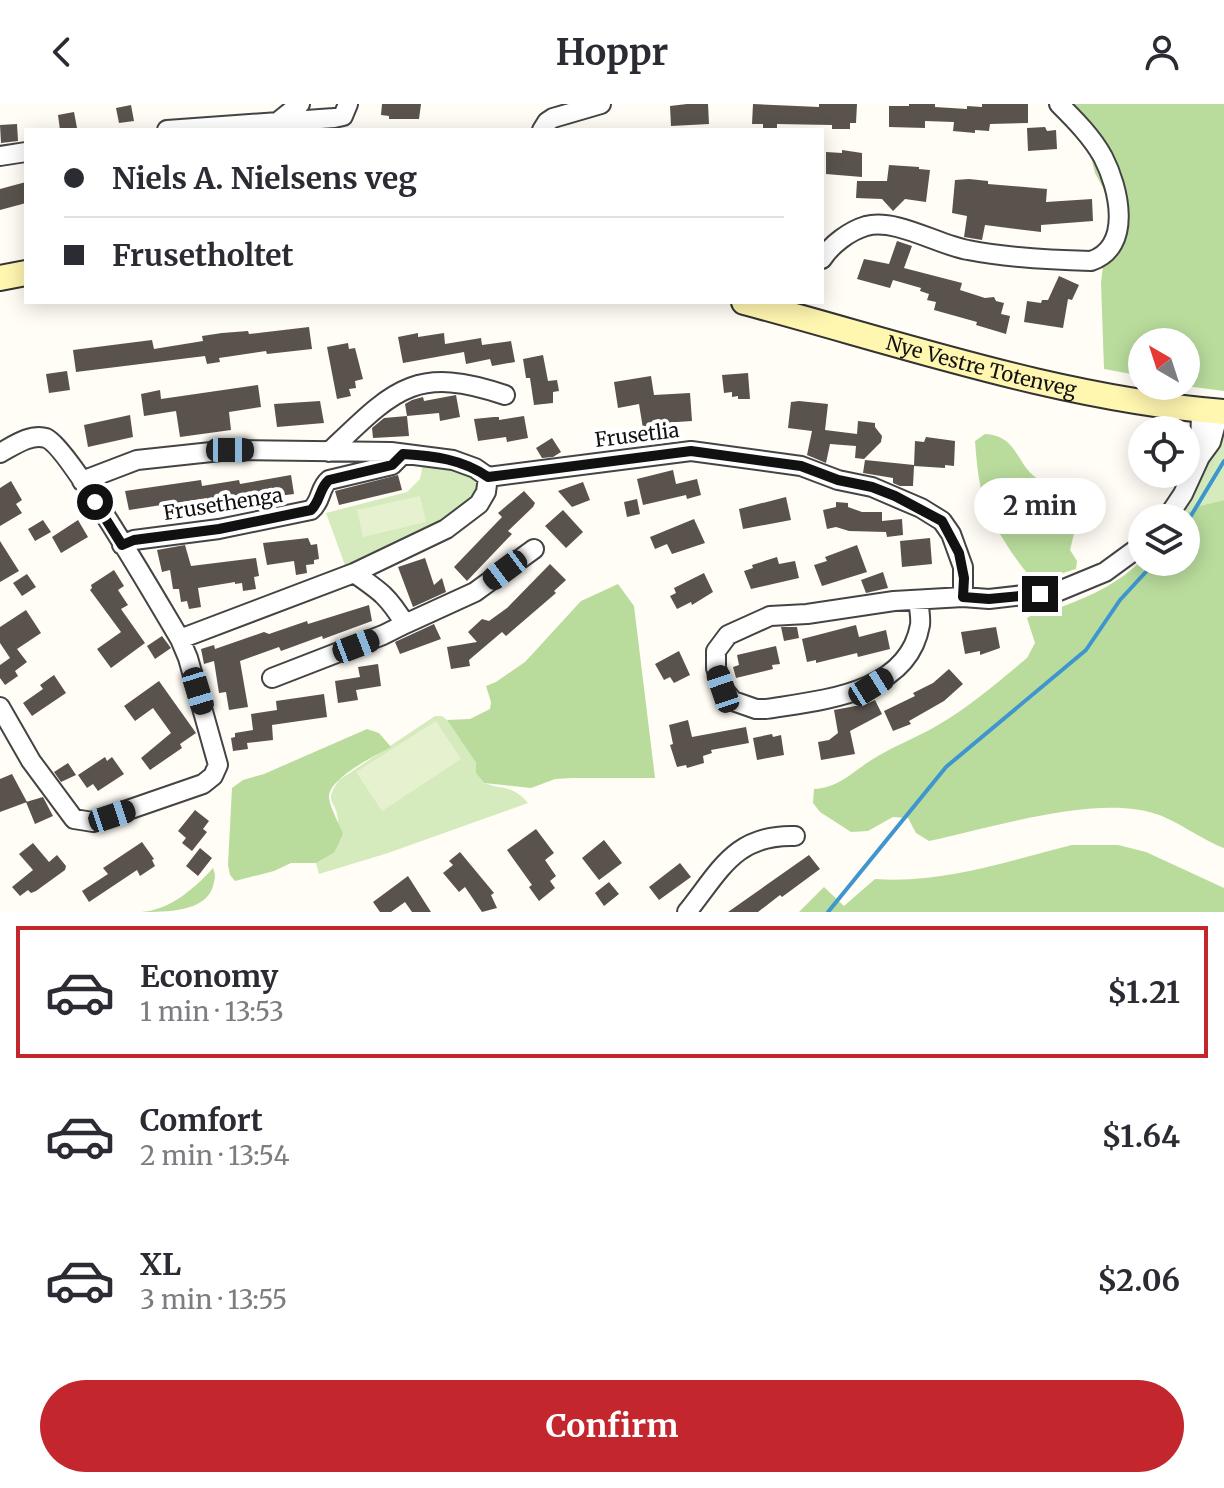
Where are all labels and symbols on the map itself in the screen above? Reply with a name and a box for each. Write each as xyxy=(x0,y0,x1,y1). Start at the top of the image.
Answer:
north arrow xyxy=(1128,328,1200,400)
street label: Nye Vestre Totenveg xyxy=(883,329,1079,402)
street label: Frusetlia xyxy=(593,417,681,452)
car xyxy=(206,438,254,462)
callout: 2 min xyxy=(974,478,1106,534)
street label: Frusethenga xyxy=(161,482,285,525)
route start xyxy=(77,484,113,520)
car xyxy=(479,546,531,594)
route end xyxy=(1022,576,1058,612)
car xyxy=(329,626,383,666)
car xyxy=(704,662,742,716)
car xyxy=(844,664,898,710)
car xyxy=(180,665,216,717)
car xyxy=(85,797,139,835)

